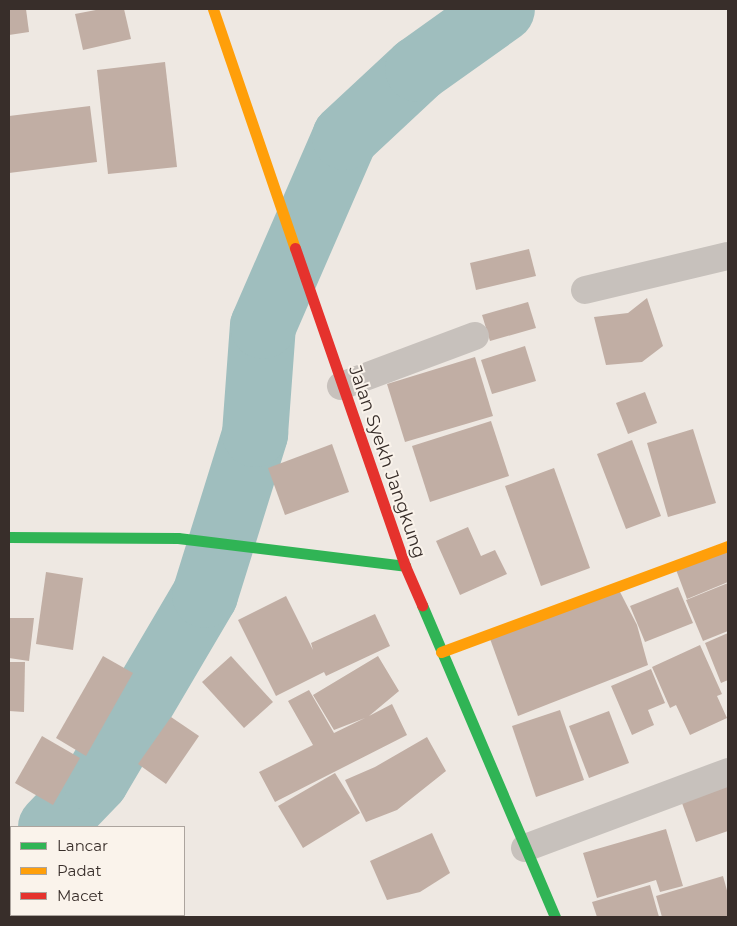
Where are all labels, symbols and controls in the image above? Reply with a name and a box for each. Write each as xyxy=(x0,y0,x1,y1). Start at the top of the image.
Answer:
street label: Jalan Syekh Jangkung xyxy=(344,363,430,561)
legend xyxy=(10,826,185,916)
text: Lancar xyxy=(57,836,108,855)
text: Padat xyxy=(57,861,102,880)
text: Macet xyxy=(57,886,104,905)

